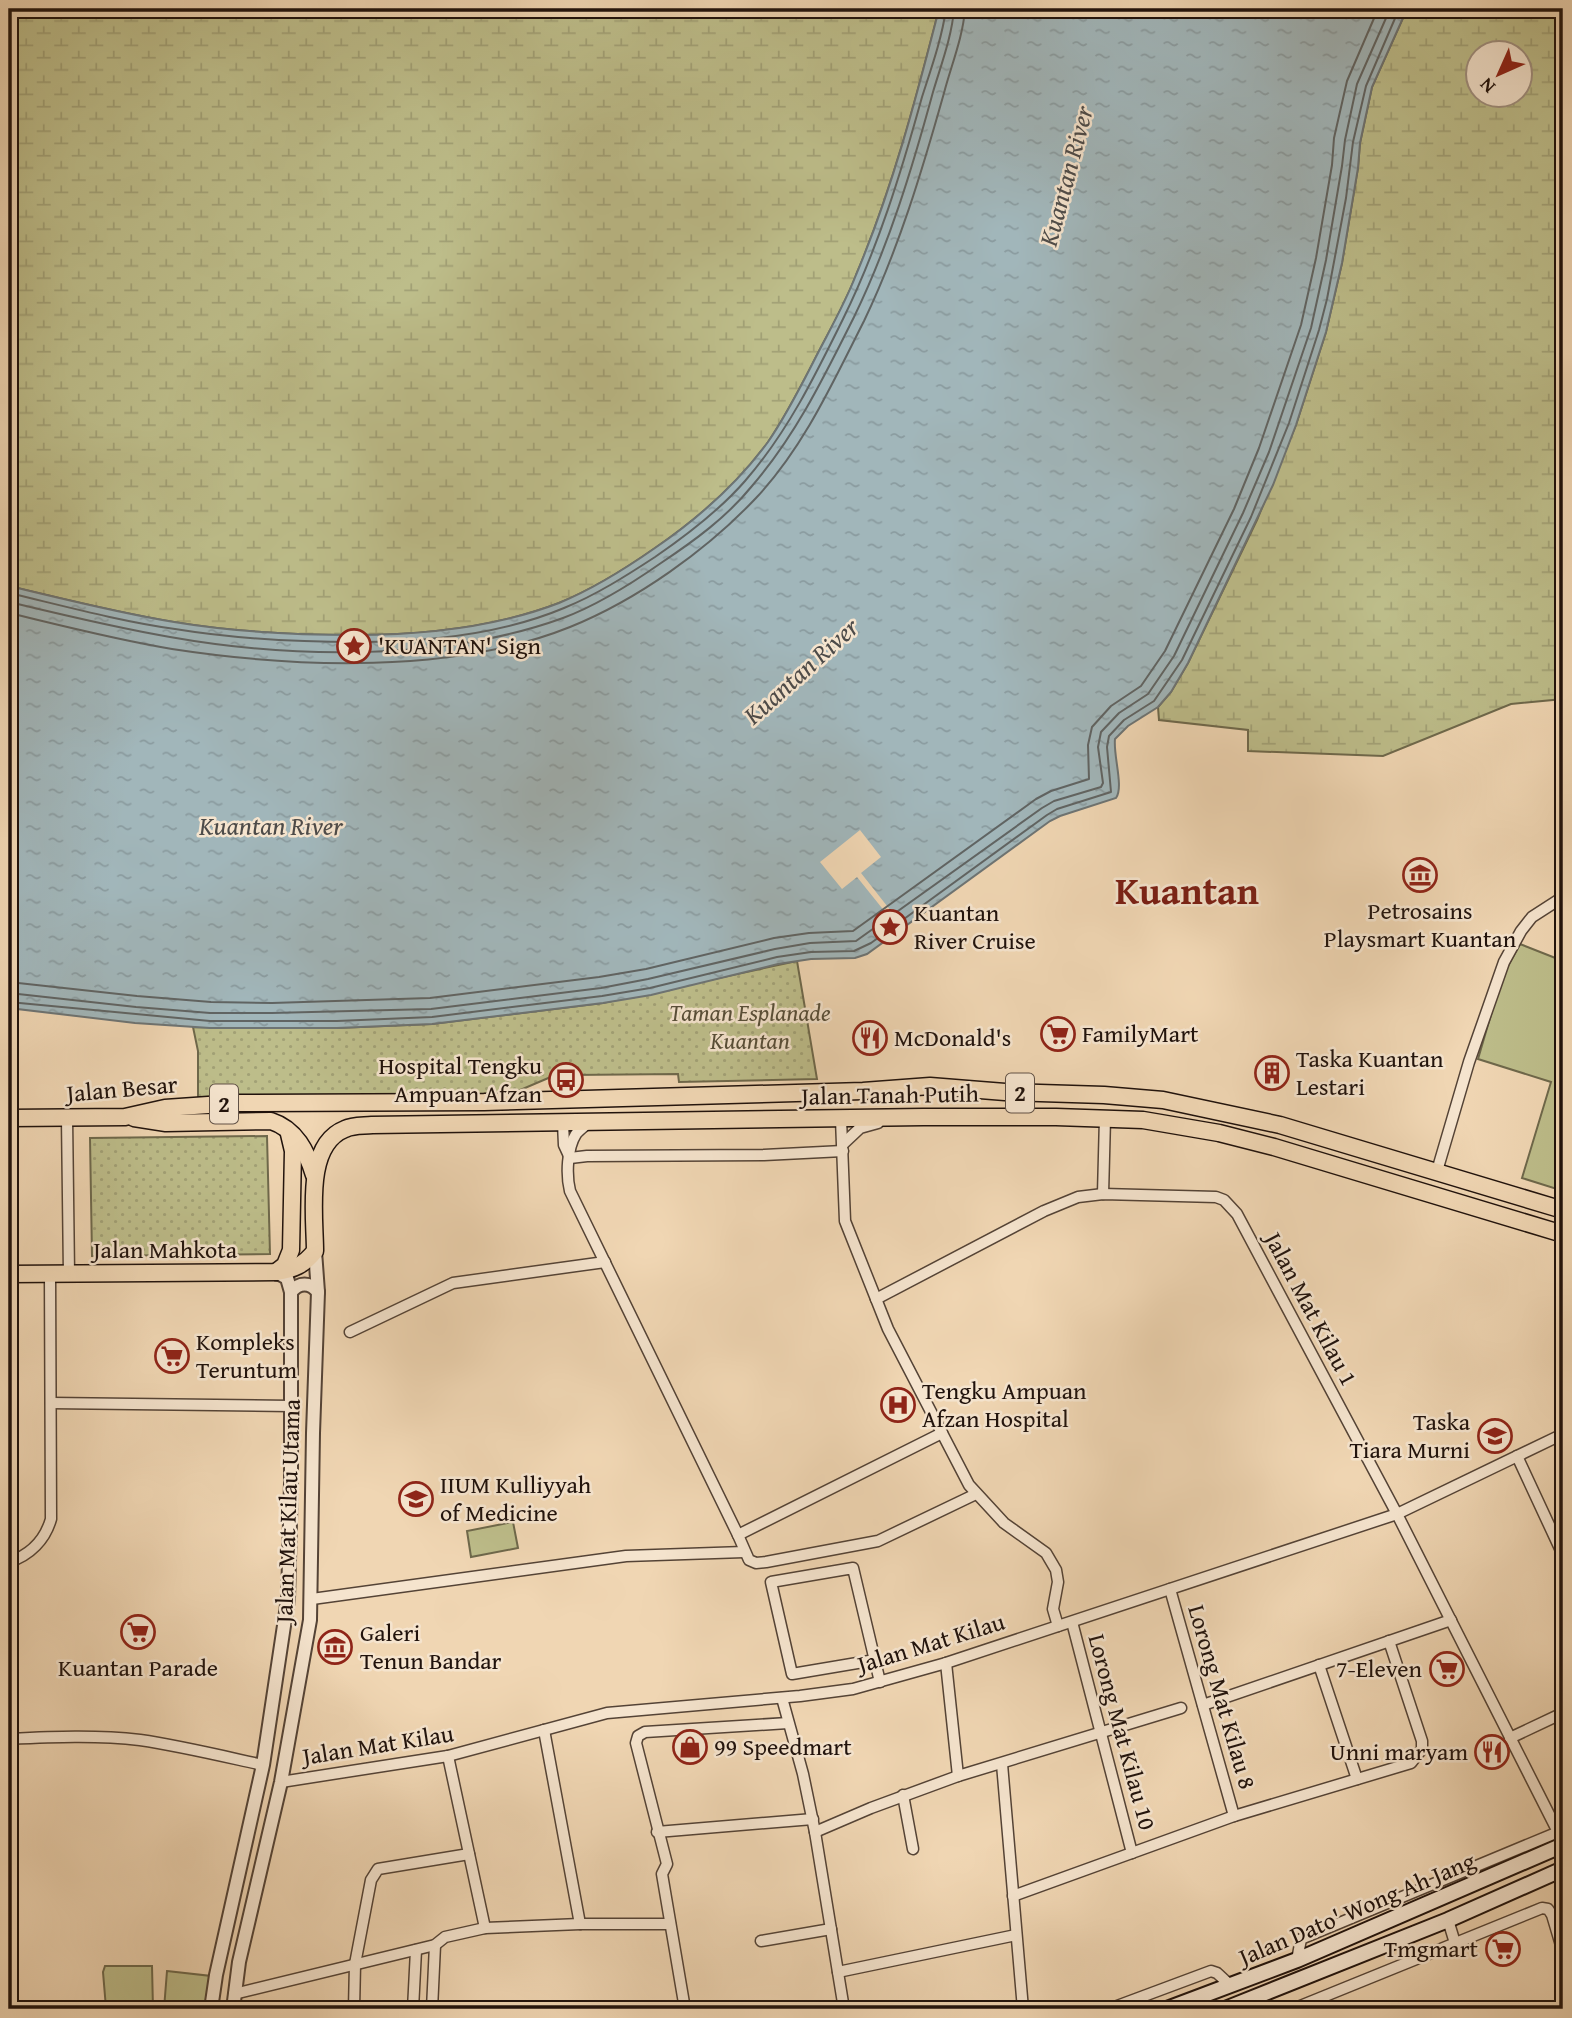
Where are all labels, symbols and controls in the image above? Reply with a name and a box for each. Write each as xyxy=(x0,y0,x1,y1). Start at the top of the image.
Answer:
north arrow xyxy=(1464,38,1534,108)
text: N xyxy=(1472,71,1501,100)
water label: Kuantan River xyxy=(1028,100,1103,251)
water label: Kuantan River xyxy=(733,607,868,734)
place icon: 'KUANTAN' Sign xyxy=(335,627,373,665)
place label: 'KUANTAN' Sign xyxy=(378,628,541,663)
water label: Kuantan River xyxy=(198,806,344,845)
museum icon: Petrosains Playsmart Kuantan xyxy=(1401,856,1439,894)
district label: Kuantan xyxy=(1115,862,1260,918)
place label: Petrosains Playsmart Kuantan xyxy=(1324,893,1517,956)
place label: Kuantan River Cruise xyxy=(914,895,1036,958)
place icon: Kuantan River Cruise xyxy=(871,908,909,946)
park label: Taman Esplanade Kuantan xyxy=(669,995,831,1058)
supermarket icon: FamilyMart xyxy=(1039,1015,1077,1053)
place label: FamilyMart xyxy=(1082,1016,1199,1051)
restaurant icon: McDonald's xyxy=(851,1019,889,1057)
place label: McDonald's xyxy=(894,1020,1011,1055)
place label: Taska Kuantan Lestari xyxy=(1296,1041,1444,1104)
place label: Hospital Tengku Ampuan Afzan xyxy=(378,1048,543,1111)
building icon: Taska Kuantan Lestari xyxy=(1253,1054,1291,1092)
bus stop icon: Hospital Tengku Ampuan Afzan xyxy=(547,1061,585,1099)
street label: Jalan Besar xyxy=(62,1066,179,1111)
road number: 2 xyxy=(1006,1074,1034,1112)
street label: Jalan Tanah Putih xyxy=(798,1075,980,1114)
road number: 2 xyxy=(210,1084,238,1124)
street label: Jalan Mat Kilau 1 xyxy=(1255,1223,1367,1392)
street label: Jalan Mahkota xyxy=(90,1232,238,1267)
place label: Kompleks Teruntum xyxy=(196,1324,298,1387)
supermarket icon: Kompleks Teruntum xyxy=(153,1337,191,1375)
place label: Tengku Ampuan Afzan Hospital xyxy=(922,1373,1087,1436)
hospital icon: Tengku Ampuan Afzan Hospital xyxy=(879,1386,917,1424)
street label: Jalan Mat Kilau Utama xyxy=(266,1398,309,1627)
place label: Taska Tiara Murni xyxy=(1349,1404,1471,1467)
school or university icon: Taska Tiara Murni xyxy=(1476,1417,1514,1455)
place label: IIUM Kulliyyah of Medicine xyxy=(440,1467,592,1530)
school or university icon: IIUM Kulliyyah of Medicine xyxy=(397,1480,435,1518)
street label: Lorong Mat Kilau 8 xyxy=(1179,1601,1265,1793)
street label: Jalan Mat Kilau xyxy=(850,1603,1009,1682)
supermarket icon: Kuantan Parade xyxy=(119,1613,157,1651)
place label: Galeri Tenun Bandar xyxy=(360,1615,502,1678)
museum icon: Galeri Tenun Bandar xyxy=(316,1628,354,1666)
street label: Lorong Mat Kilau 10 xyxy=(1079,1630,1165,1834)
place label: Kuantan Parade xyxy=(58,1650,218,1685)
supermarket icon: 7-Eleven xyxy=(1428,1650,1466,1688)
place label: 7-Eleven xyxy=(1336,1651,1423,1686)
street label: Jalan Mat Kilau xyxy=(297,1715,456,1774)
shop icon: 99 Speedmart xyxy=(671,1728,709,1766)
place label: 99 Speedmart xyxy=(714,1729,852,1764)
restaurant icon: Unni maryam xyxy=(1473,1733,1511,1771)
place label: Unni maryam xyxy=(1330,1734,1468,1769)
street label: Jalan Dato' Wong Ah Jang xyxy=(1230,1843,1481,1975)
supermarket icon: Tmgmart xyxy=(1484,1930,1522,1968)
place label: Tmgmart xyxy=(1384,1931,1479,1966)

